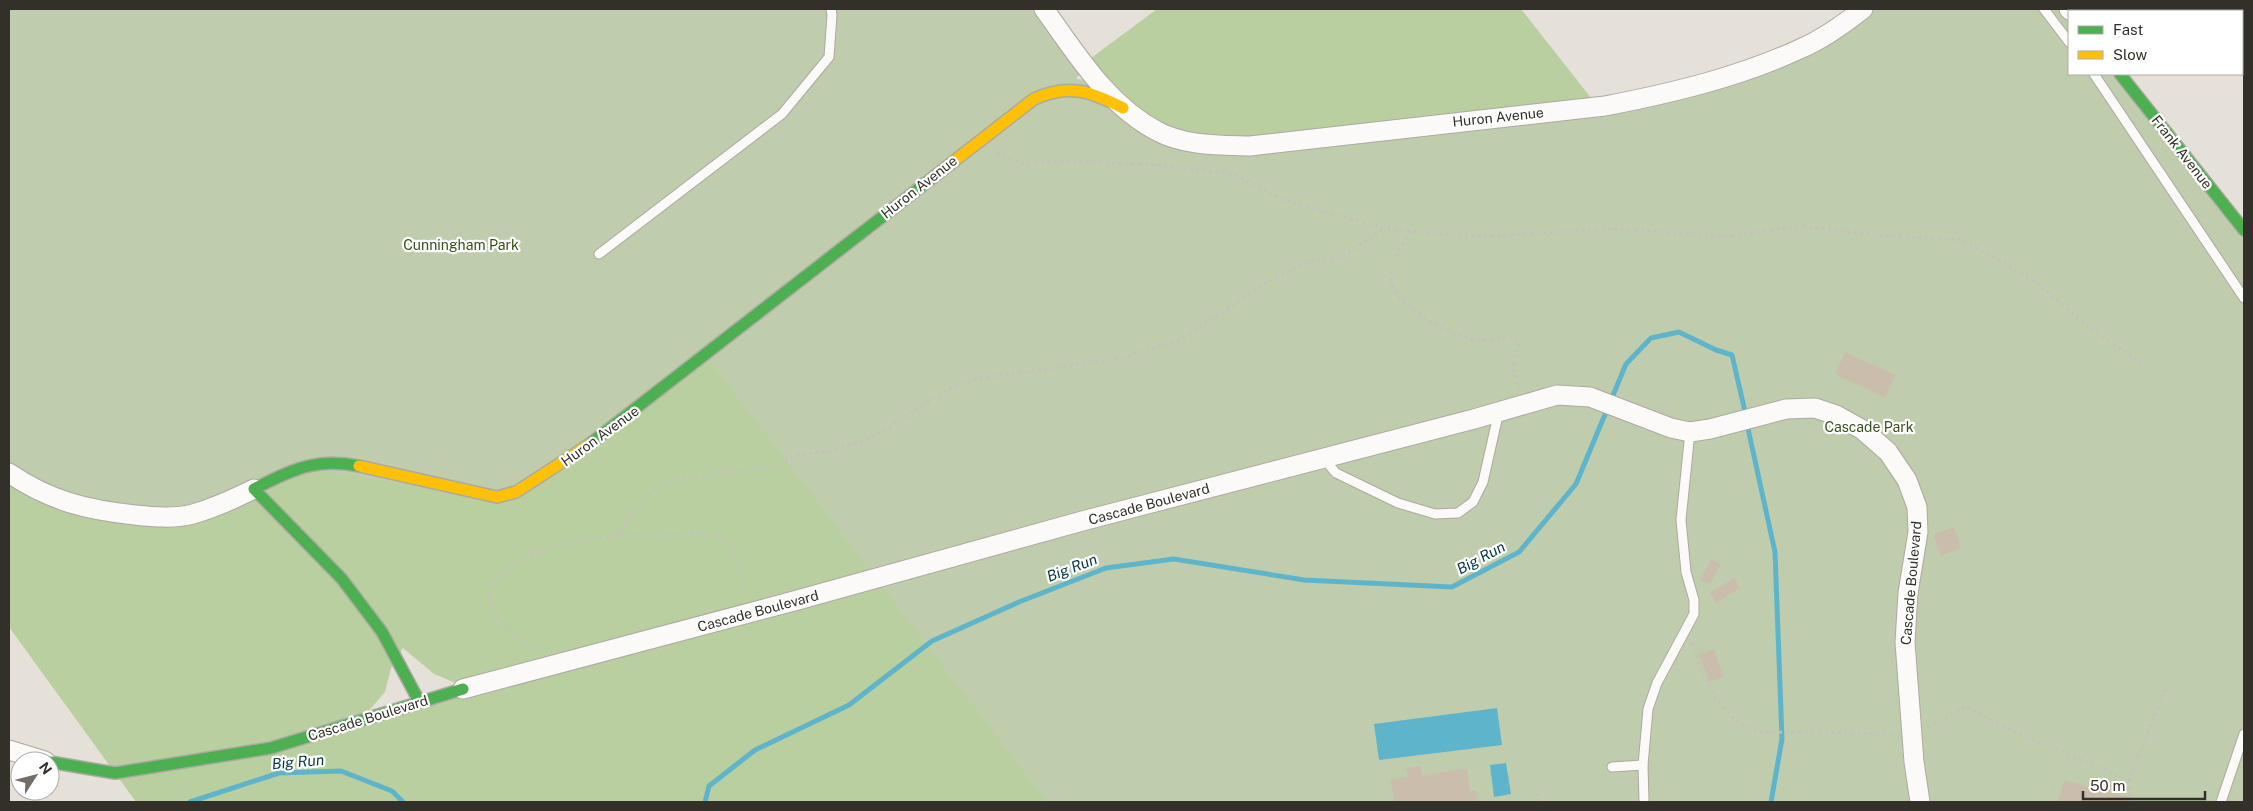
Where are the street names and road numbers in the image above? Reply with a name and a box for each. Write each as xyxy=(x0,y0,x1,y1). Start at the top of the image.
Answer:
street label: Huron Avenue xyxy=(1452,104,1545,130)
street label: Frank Avenue xyxy=(2148,112,2216,192)
street label: Huron Avenue xyxy=(878,152,960,222)
street label: Huron Avenue xyxy=(558,403,642,469)
street label: Cascade Boulevard xyxy=(1087,480,1211,528)
street label: Cascade Boulevard xyxy=(1898,520,1924,646)
street label: Cascade Boulevard xyxy=(696,587,820,635)
street label: Cascade Boulevard xyxy=(306,692,430,744)

